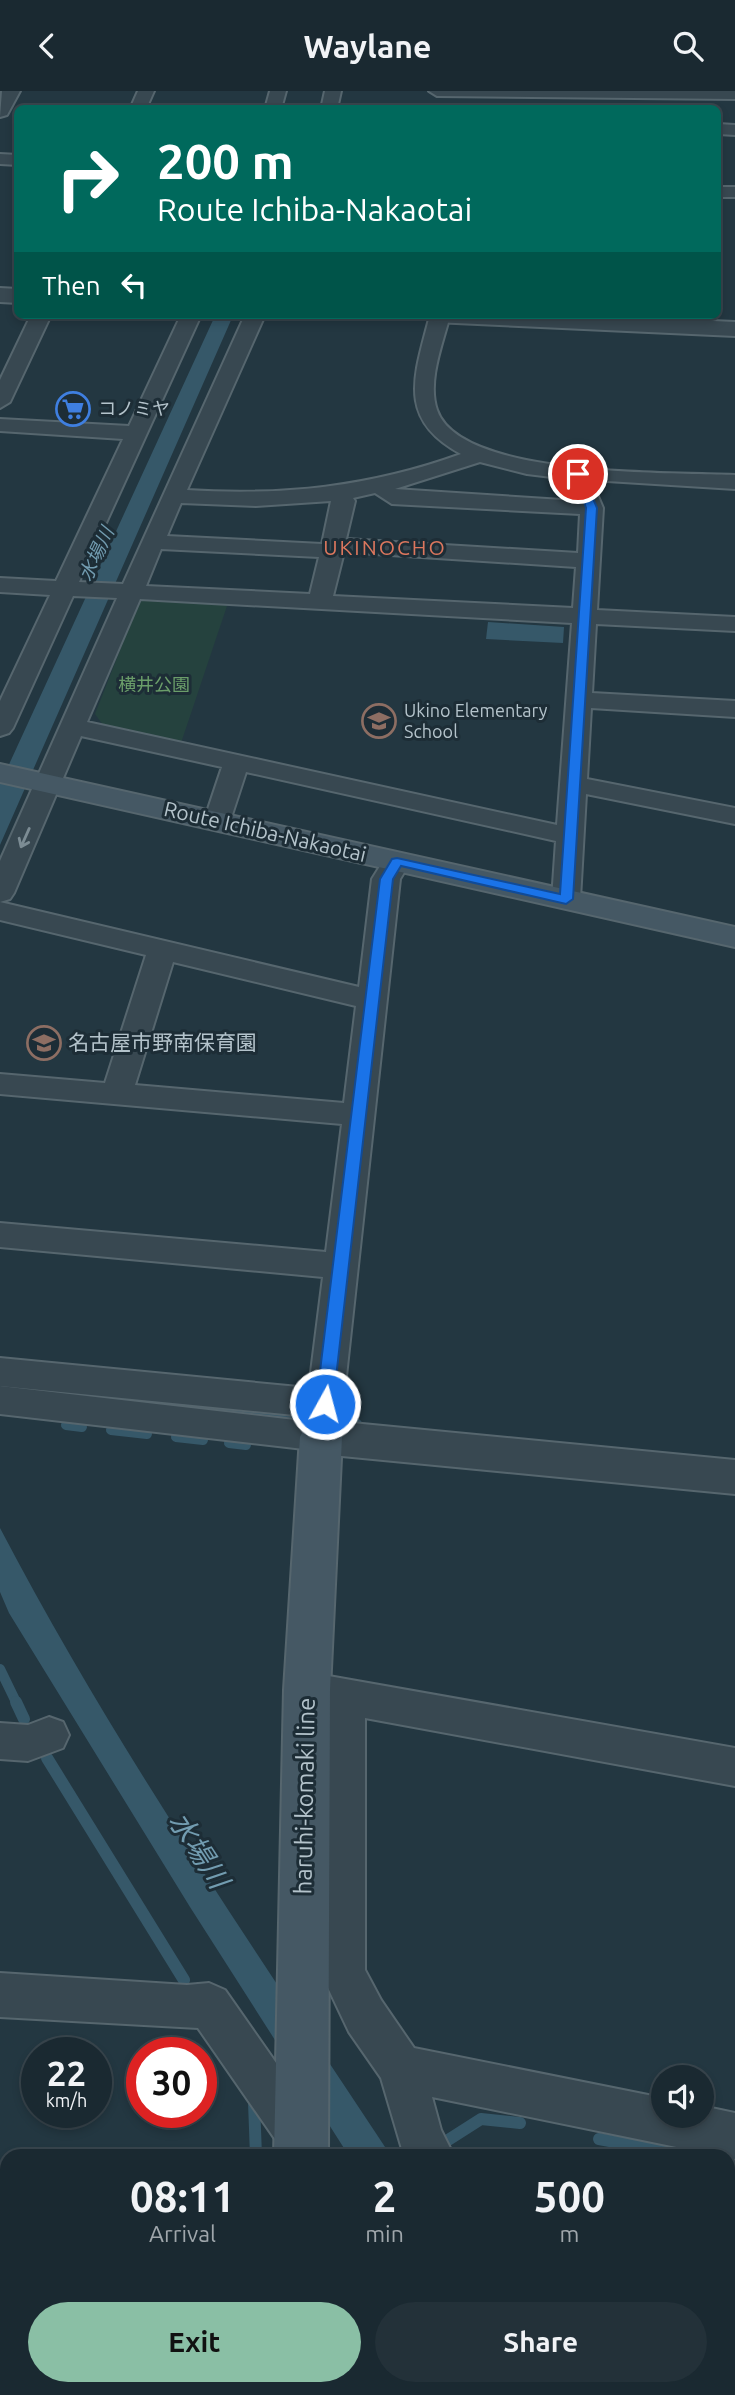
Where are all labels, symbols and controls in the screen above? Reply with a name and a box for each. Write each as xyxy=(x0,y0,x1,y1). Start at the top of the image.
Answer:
icon: back xyxy=(28,27,66,65)
icon: search xyxy=(669,27,707,65)
text: Waylane xyxy=(304,28,431,64)
icon: right xyxy=(42,133,133,224)
text: 200 m xyxy=(157,133,294,188)
text: Route Ichiba-Nakaotai xyxy=(157,191,472,227)
icon: left xyxy=(115,266,153,304)
text: Then xyxy=(42,271,101,300)
supermarket icon: コノミヤ xyxy=(54,390,92,428)
place label: コノミヤ xyxy=(98,398,170,418)
pin xyxy=(548,444,608,504)
icon: arrive xyxy=(559,455,597,493)
water label: 水場川 xyxy=(74,522,119,584)
district label: UKINOCHO xyxy=(323,535,447,559)
park label: 横井公園 xyxy=(118,674,190,694)
place label: Ukino Elementary School xyxy=(404,700,548,741)
school or university icon: Ukino Elementary School xyxy=(360,702,398,740)
street label: Route Ichiba-Nakaotai xyxy=(162,796,369,866)
one-way arrow xyxy=(18,827,31,849)
school or university icon: 名古屋市野南保育園 xyxy=(25,1024,63,1062)
place label: 名古屋市野南保育園 xyxy=(68,1030,257,1054)
position arrow xyxy=(288,1367,362,1441)
street label: haruhi-komaki line xyxy=(289,1697,320,1894)
water label: 水場川 xyxy=(164,1806,237,1896)
speed limit sign: 30 xyxy=(126,2037,217,2128)
text: 22 xyxy=(47,2053,86,2093)
map controls xyxy=(651,2065,714,2128)
button: sound xyxy=(651,2065,714,2128)
text: km/h xyxy=(46,2090,87,2110)
text: 08:11 xyxy=(130,2173,235,2220)
text: 2 xyxy=(373,2173,396,2220)
text: 500 xyxy=(534,2173,605,2220)
text: Arrival xyxy=(149,2221,216,2246)
text: min xyxy=(365,2221,404,2246)
text: m xyxy=(559,2221,579,2246)
button: Exit xyxy=(28,2302,361,2382)
button: Share xyxy=(375,2302,707,2382)

